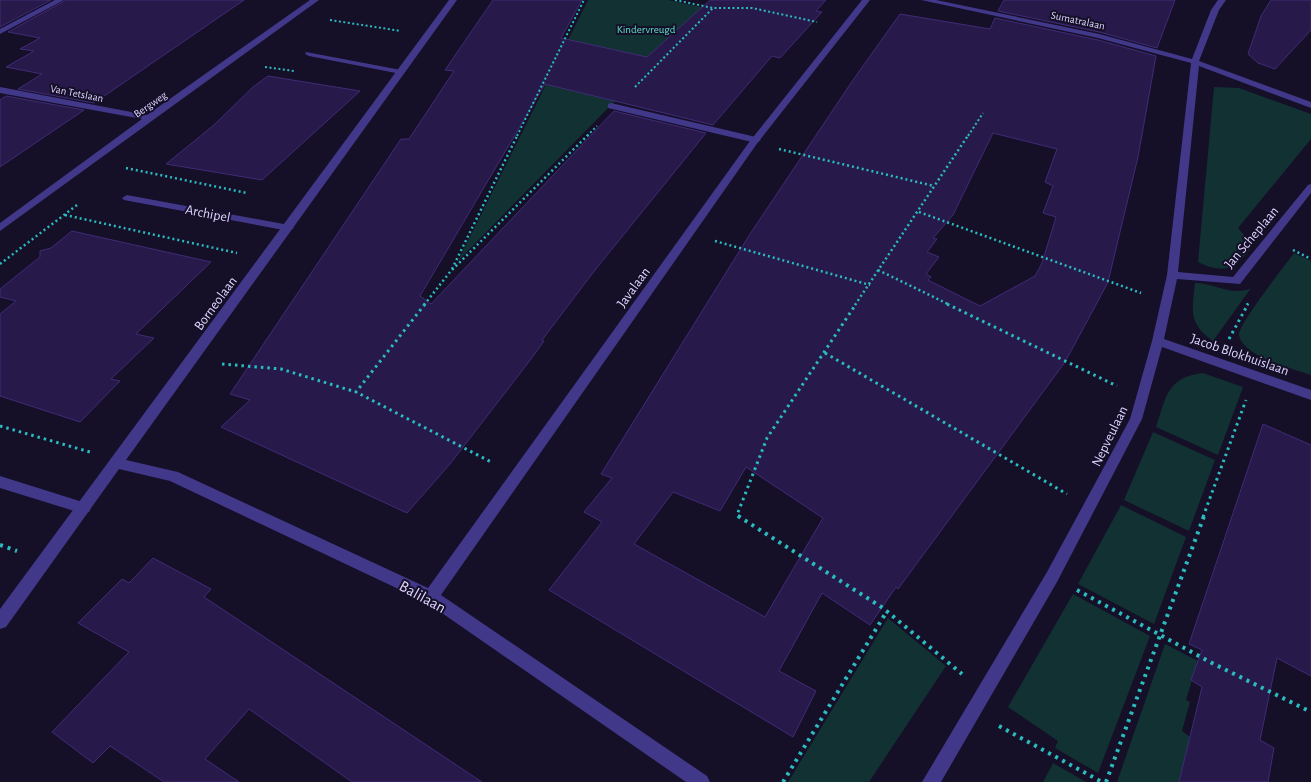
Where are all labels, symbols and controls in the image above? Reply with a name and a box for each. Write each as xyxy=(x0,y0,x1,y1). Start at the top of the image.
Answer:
street label: Sumatralaan xyxy=(1050,9,1106,32)
park label: Kindervreugd xyxy=(617,24,676,35)
street label: Van Tetslaan xyxy=(49,83,104,104)
street label: Bergweg xyxy=(132,89,169,120)
street label: Archipel xyxy=(184,203,232,225)
street label: Jan Scheplaan xyxy=(1222,204,1282,271)
street label: Javalaan xyxy=(615,265,653,310)
street label: Borneolaan xyxy=(192,274,240,333)
street label: Jacob Blokhuislaan xyxy=(1189,332,1291,378)
street label: Nepveulaan xyxy=(1089,404,1131,469)
street label: Balilaan xyxy=(396,578,449,616)

